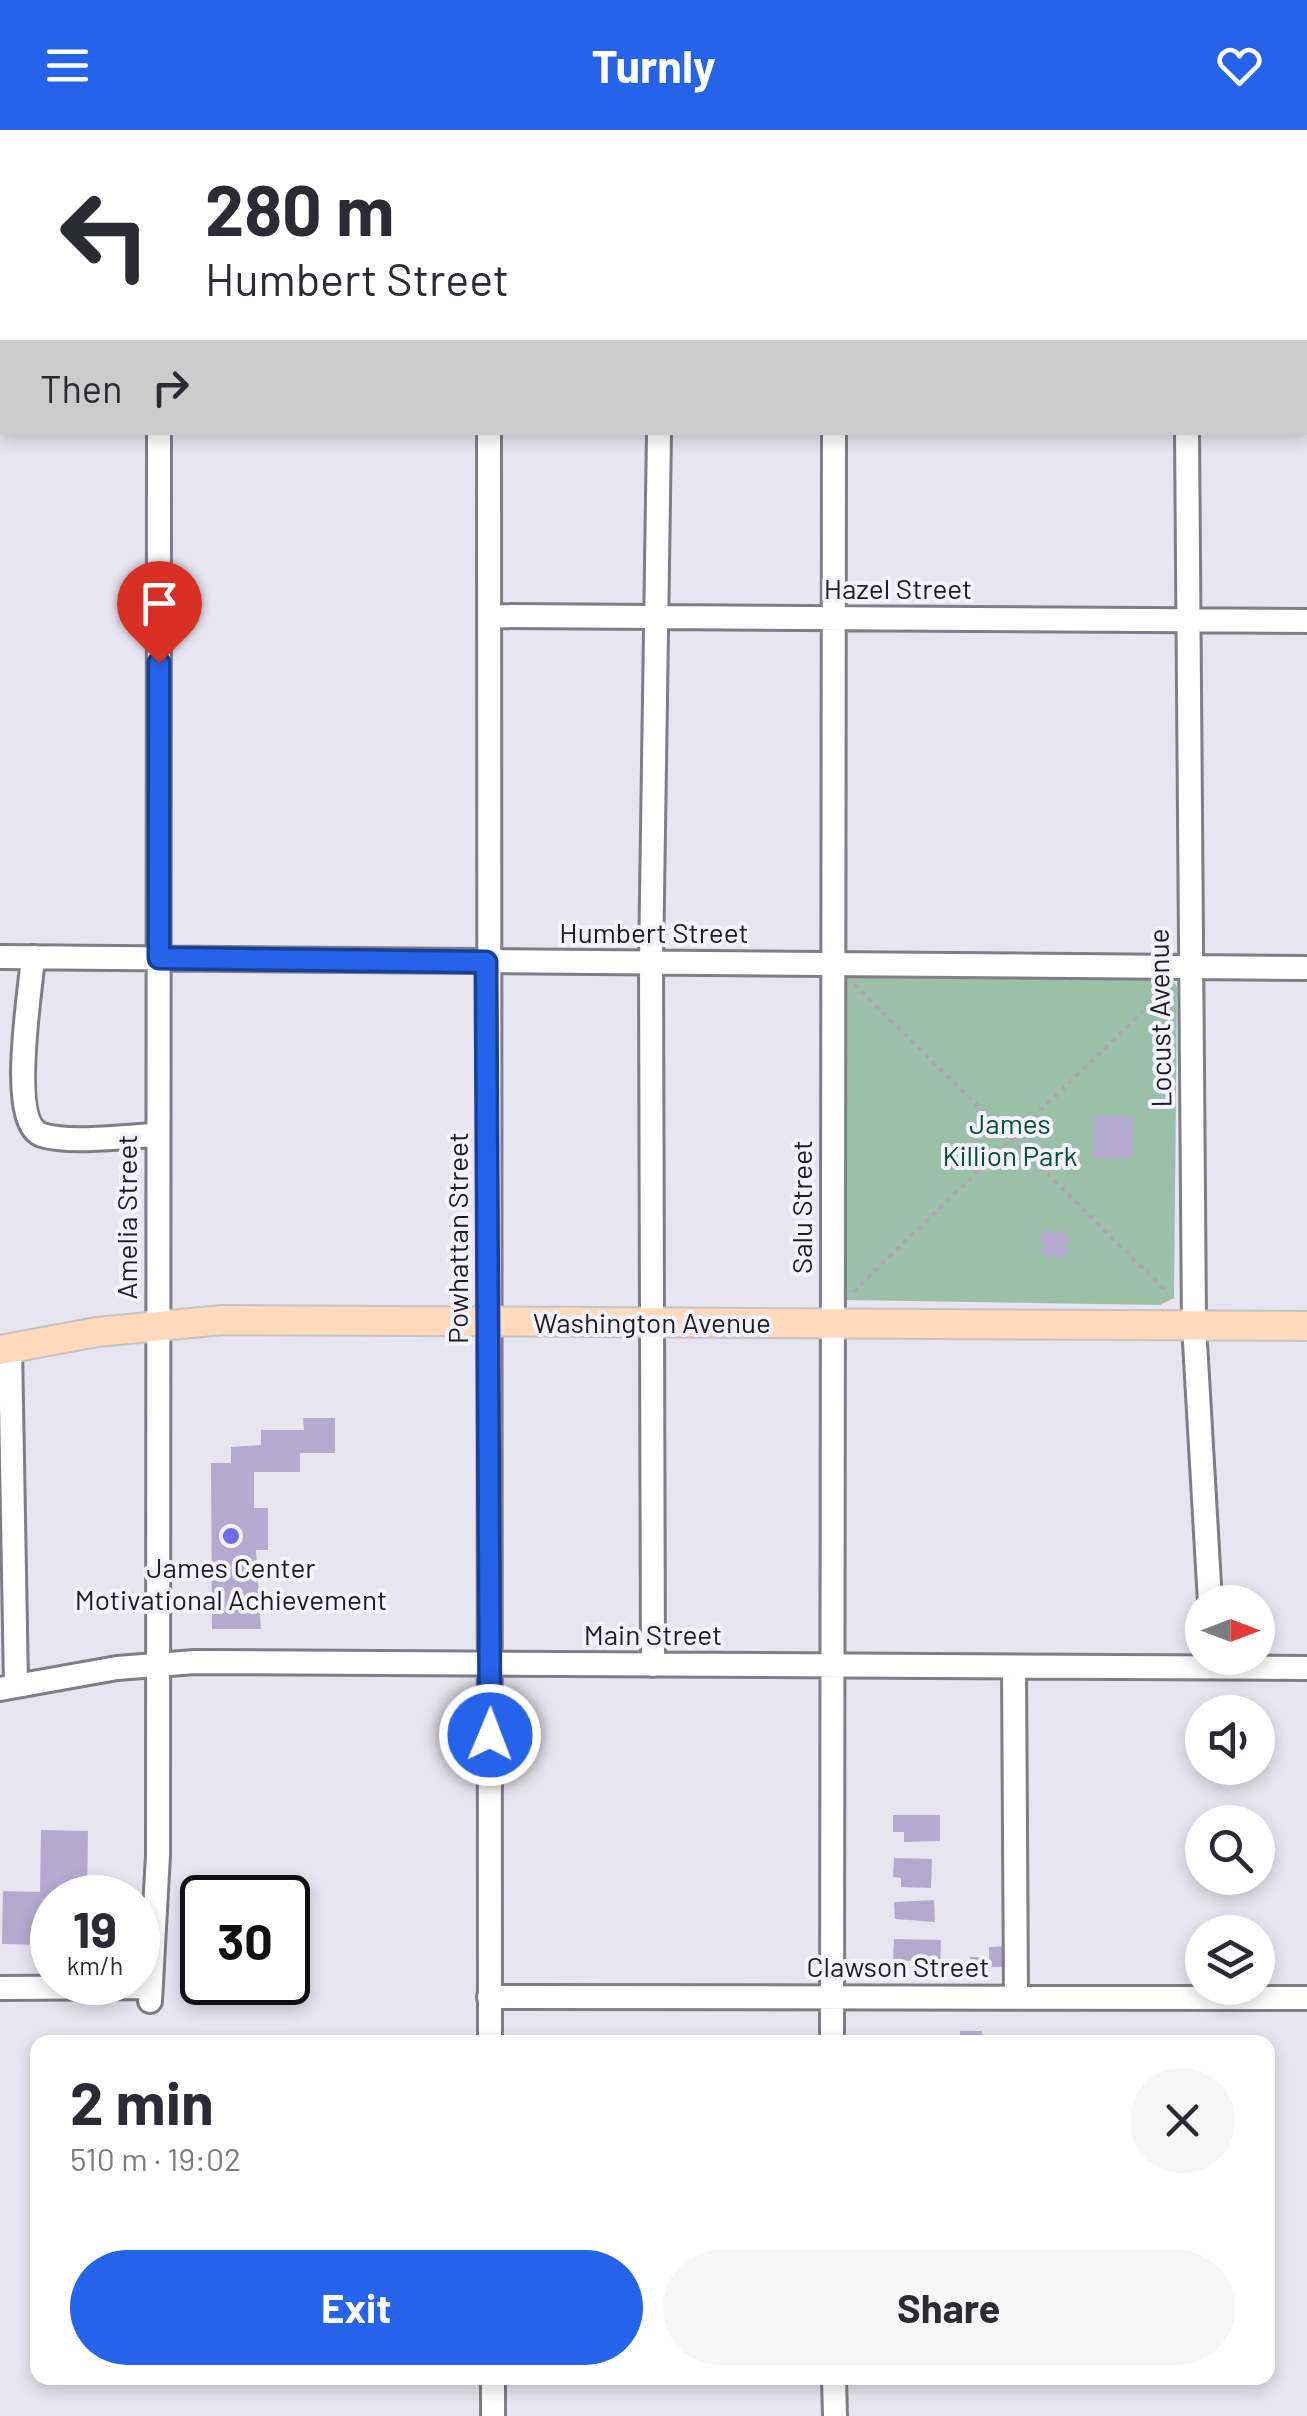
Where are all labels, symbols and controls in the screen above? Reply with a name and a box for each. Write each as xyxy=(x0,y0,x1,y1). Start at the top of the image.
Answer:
icon: menu xyxy=(40,38,95,93)
text: Turnly xyxy=(591,38,716,92)
icon: heart xyxy=(1212,38,1267,93)
text: 280 m xyxy=(205,166,394,250)
icon: left xyxy=(40,170,170,300)
text: Humbert Street xyxy=(205,251,509,305)
icon: right xyxy=(143,360,198,415)
text: Then xyxy=(40,365,123,411)
pin xyxy=(117,561,202,664)
street label: Hazel Street xyxy=(824,571,972,605)
icon: arrive xyxy=(132,576,187,631)
street label: Humbert Street xyxy=(559,915,749,949)
street label: Locust Avenue xyxy=(1140,928,1178,1108)
park label: James Killion Park xyxy=(942,1106,1078,1172)
street label: Powhattan Street xyxy=(440,1132,474,1344)
street label: Amelia Street xyxy=(109,1135,143,1299)
street label: Salu Street xyxy=(784,1140,818,1274)
street label: Washington Avenue xyxy=(533,1305,771,1339)
marker: James Center Motivational Achievement xyxy=(220,1525,242,1547)
place label: James Center Motivational Achievement xyxy=(75,1550,387,1616)
north arrow xyxy=(1185,1585,1275,1675)
map controls xyxy=(1185,1585,1275,2005)
street label: Main Street xyxy=(584,1617,722,1651)
position arrow xyxy=(438,1683,542,1787)
button: sound xyxy=(1185,1695,1275,1785)
button: search xyxy=(1185,1805,1275,1895)
speed limit sign: 30 xyxy=(180,1875,310,2005)
text: 19 xyxy=(73,1898,117,1958)
button: layers xyxy=(1185,1915,1275,2005)
street label: Clawson Street xyxy=(807,1949,989,1983)
text: km/h xyxy=(67,1950,123,1980)
text: 2 min xyxy=(70,2065,214,2137)
button: close xyxy=(1130,2068,1235,2173)
text: 510 m · 19:02 xyxy=(70,2139,241,2177)
button: Exit xyxy=(70,2250,643,2365)
button: Share xyxy=(663,2250,1235,2365)

